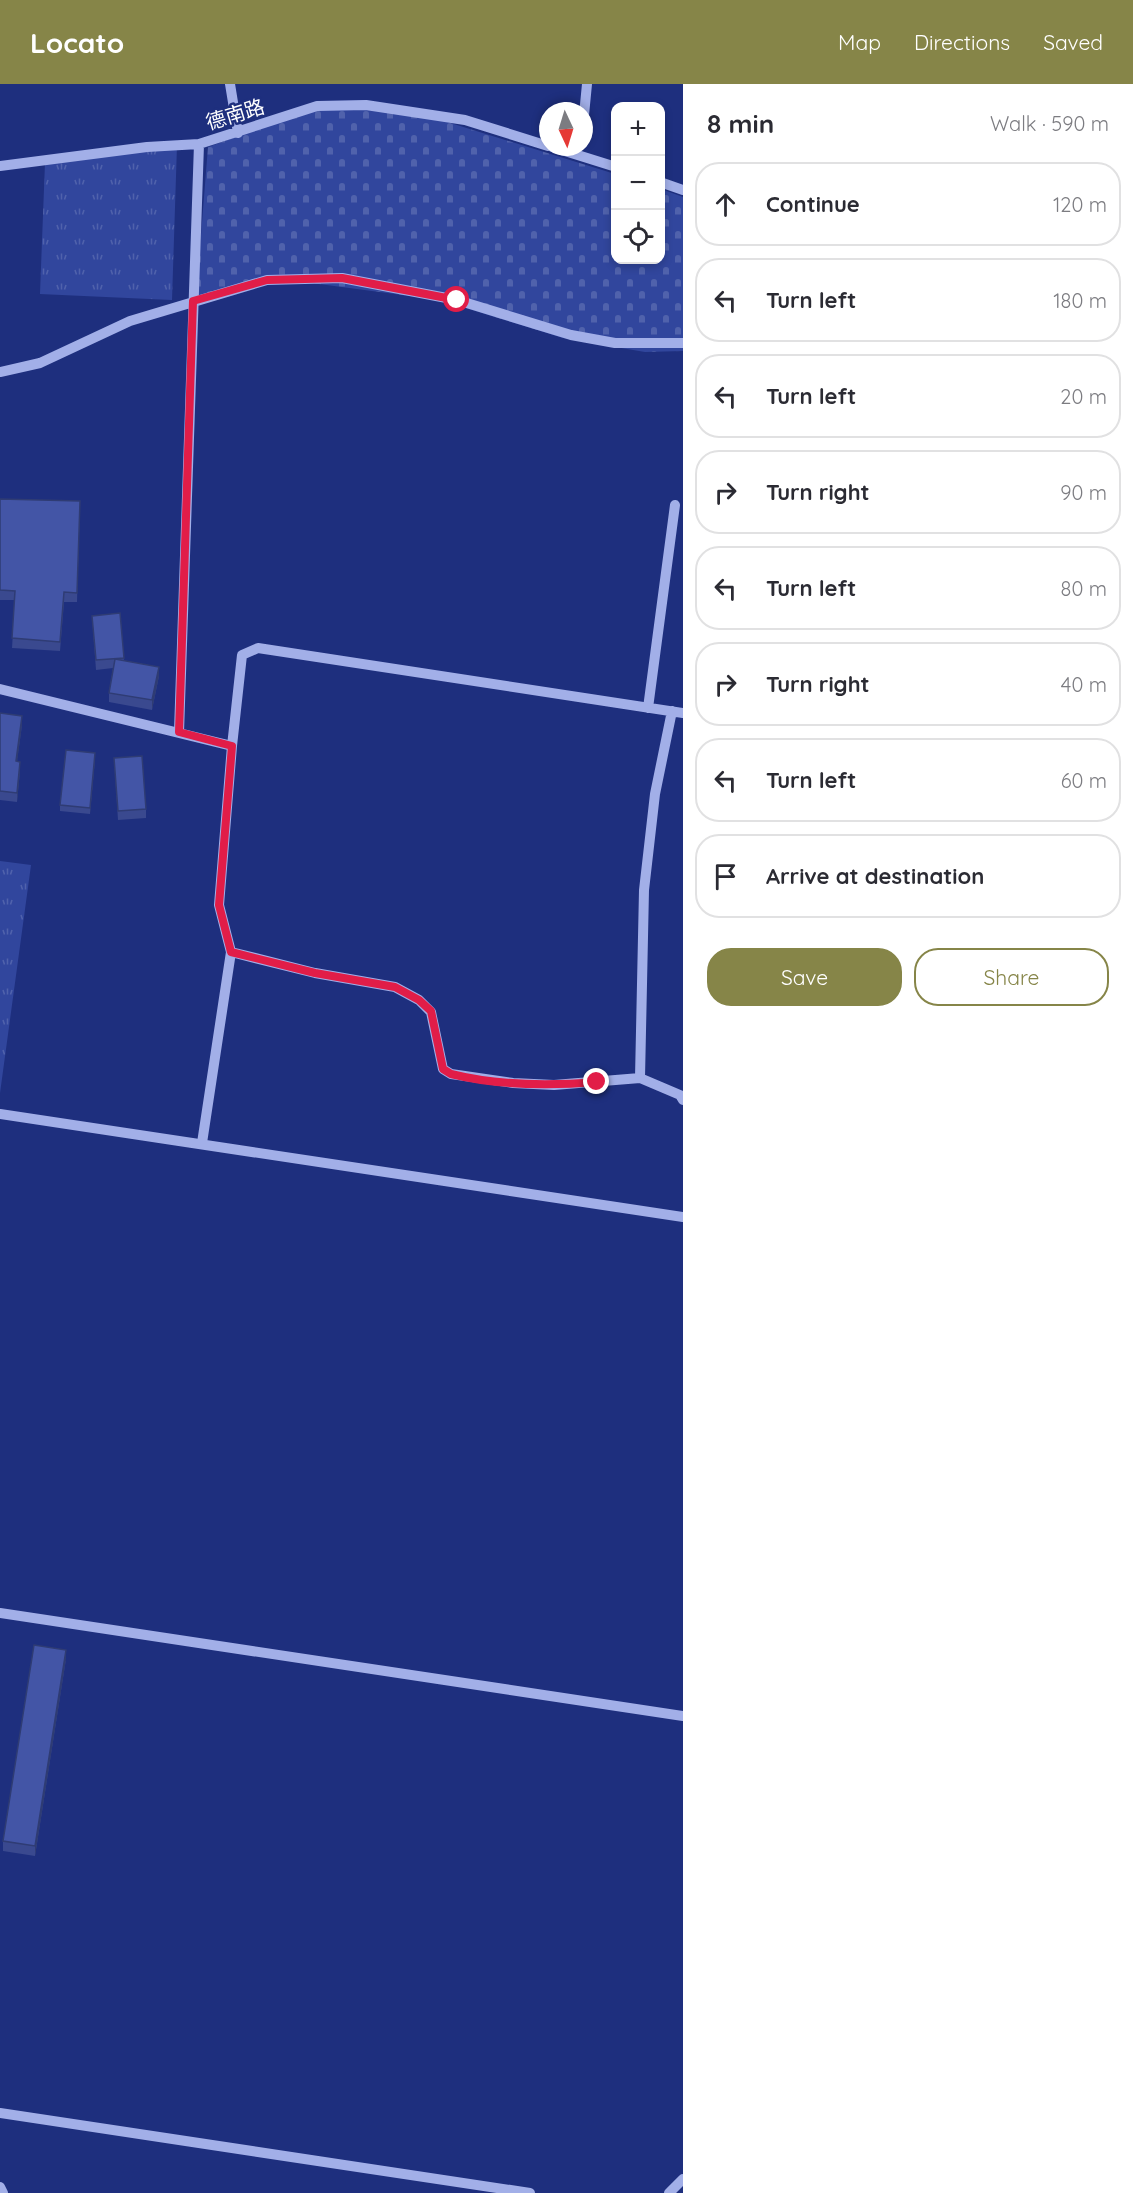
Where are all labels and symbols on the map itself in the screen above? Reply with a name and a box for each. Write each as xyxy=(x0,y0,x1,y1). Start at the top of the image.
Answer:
street label: 德南路 xyxy=(203,93,267,135)
north arrow xyxy=(539,102,593,156)
route start xyxy=(443,286,469,312)
route end xyxy=(583,1068,609,1094)

